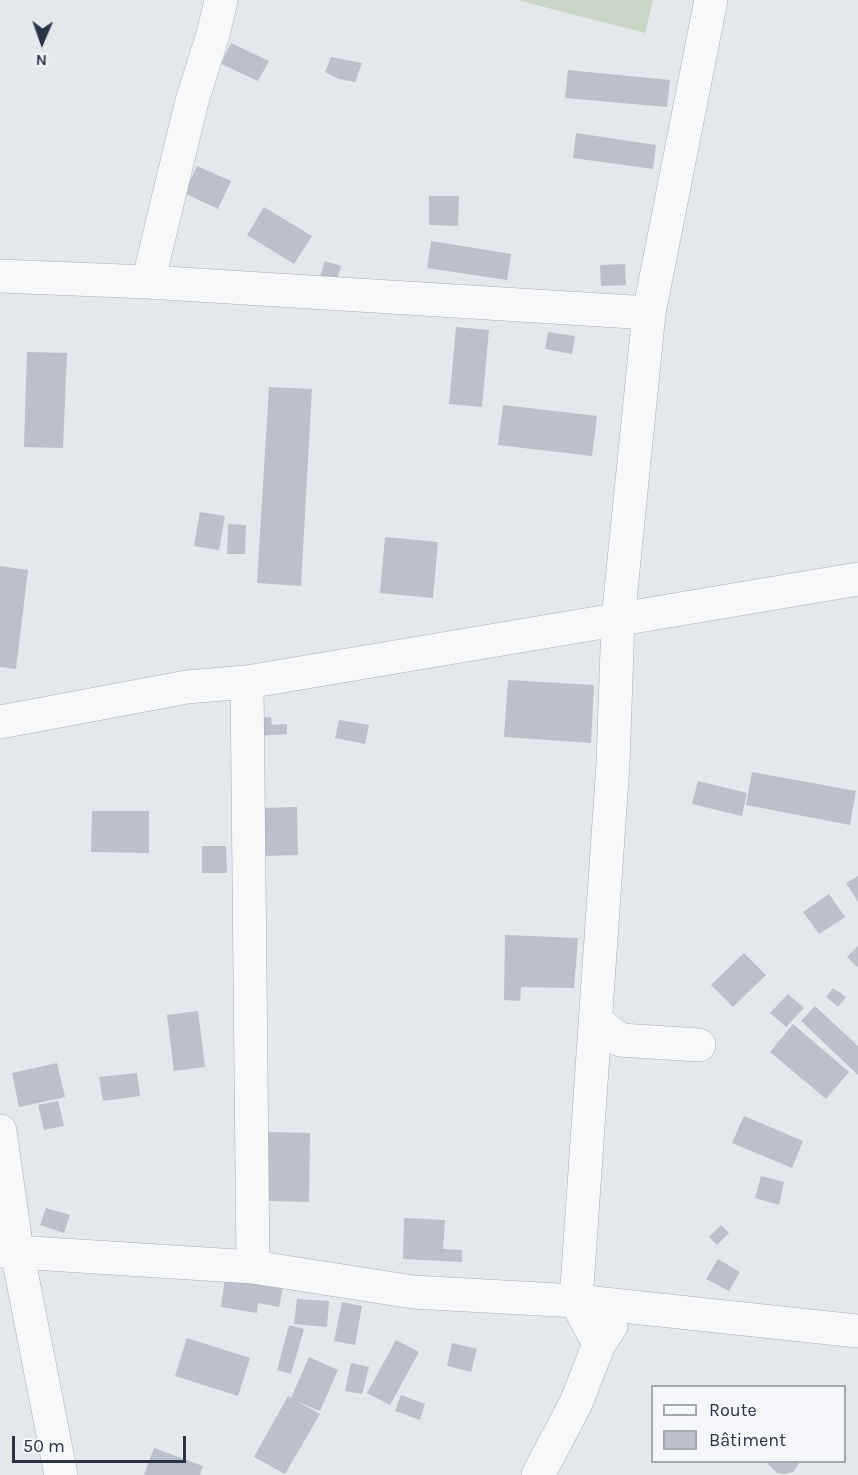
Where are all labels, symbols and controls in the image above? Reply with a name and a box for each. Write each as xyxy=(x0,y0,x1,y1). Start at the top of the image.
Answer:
north arrow xyxy=(12,12,72,72)
text: N xyxy=(35,51,47,70)
legend xyxy=(651,1385,846,1463)
text: Route xyxy=(709,1399,757,1421)
scale bar xyxy=(15,1424,189,1462)
text: Bâtiment xyxy=(709,1429,786,1451)
text: 50 m xyxy=(23,1435,65,1457)

